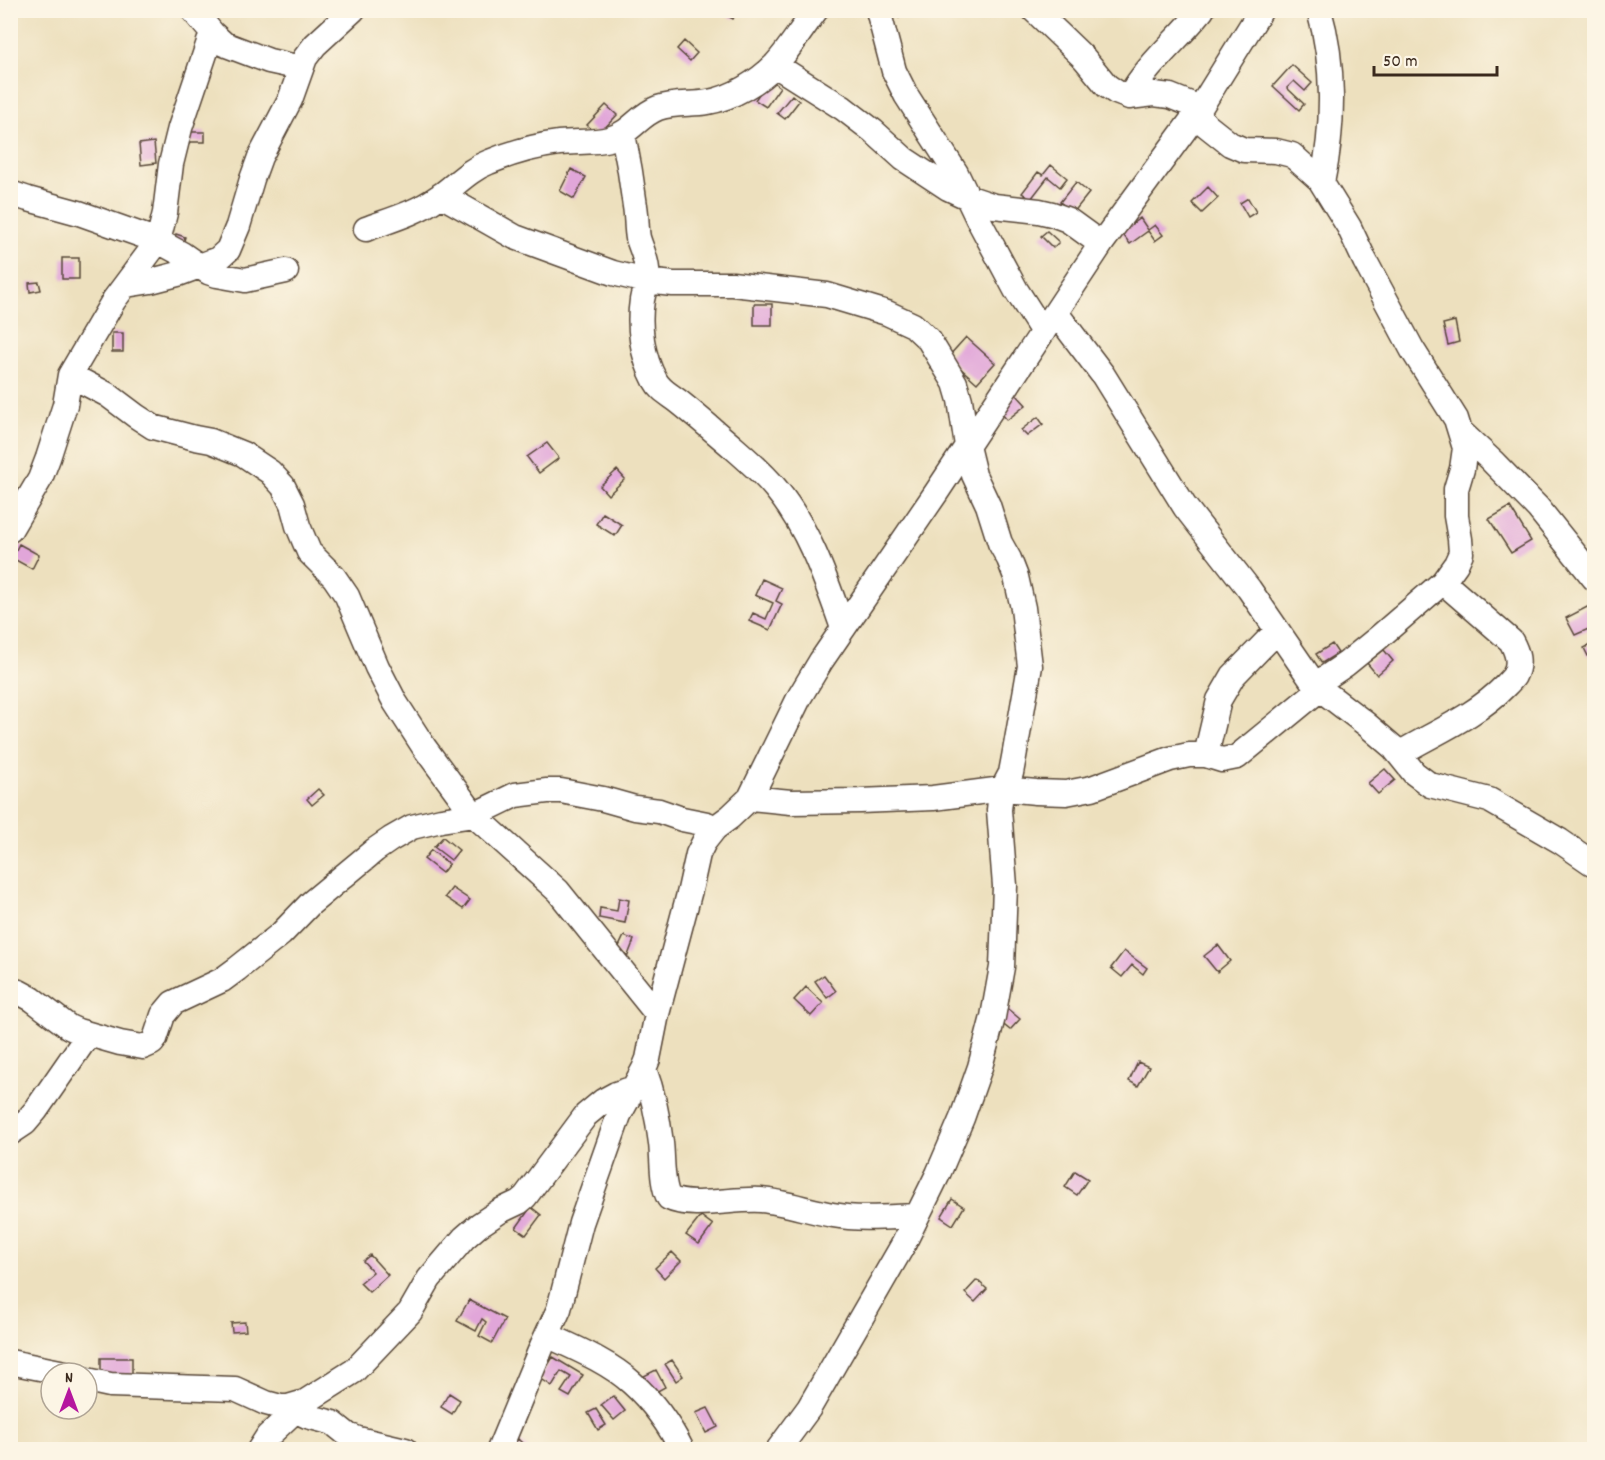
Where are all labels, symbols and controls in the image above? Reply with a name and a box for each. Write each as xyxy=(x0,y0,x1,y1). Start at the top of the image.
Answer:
scale bar xyxy=(1374,39,1497,77)
text: 50 m xyxy=(1383,50,1418,75)
north arrow xyxy=(39,1361,99,1421)
text: N xyxy=(65,1367,73,1390)

